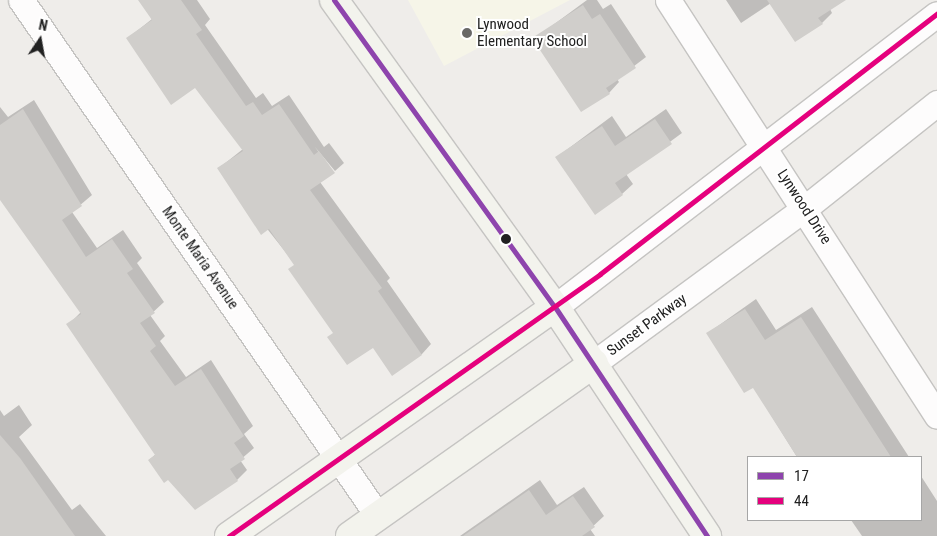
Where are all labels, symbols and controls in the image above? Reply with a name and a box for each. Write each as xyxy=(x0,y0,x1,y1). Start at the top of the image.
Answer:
north arrow xyxy=(15,15,65,65)
place label: Lynwood Elementary School xyxy=(477,15,587,50)
text: N xyxy=(37,17,49,34)
marker: Lynwood Elementary School xyxy=(461,27,473,39)
street label: Lynwood Drive xyxy=(773,166,835,248)
street label: Monte Maria Avenue xyxy=(158,203,242,313)
unlabelled marker xyxy=(501,234,511,244)
street label: Sunset Parkway xyxy=(604,290,690,360)
legend xyxy=(747,456,922,521)
text: 17 xyxy=(794,467,809,485)
text: 44 xyxy=(794,492,809,510)

